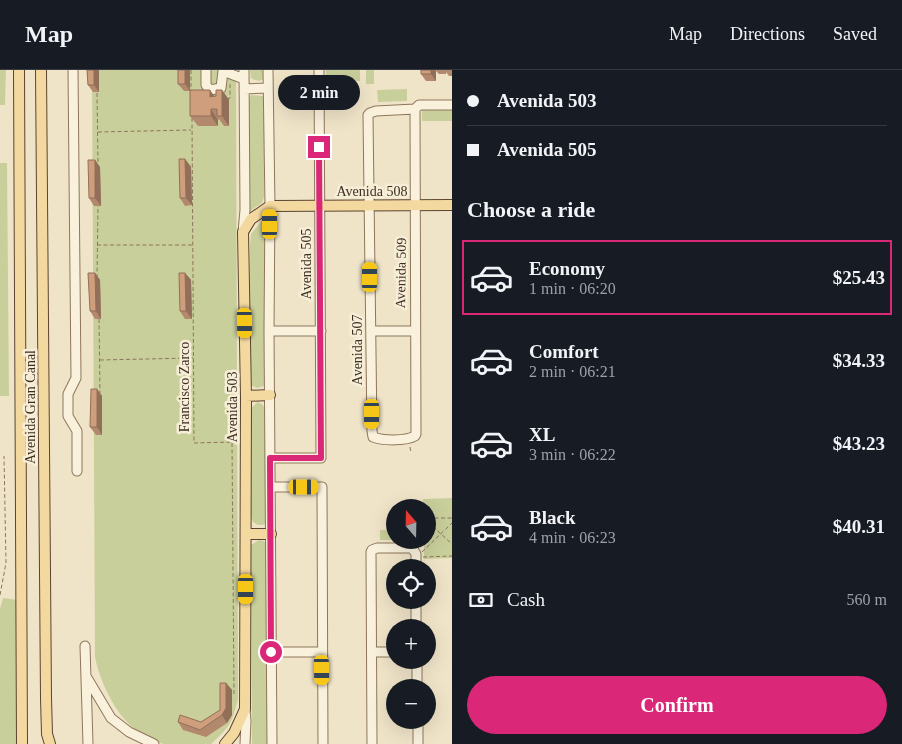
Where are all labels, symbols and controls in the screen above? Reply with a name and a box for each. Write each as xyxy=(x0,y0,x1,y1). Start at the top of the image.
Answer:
text: Map xyxy=(25,21,73,47)
text: Map xyxy=(669,24,702,44)
text: Directions xyxy=(730,24,805,44)
text: Saved xyxy=(833,24,877,44)
callout: 2 min xyxy=(278,75,360,110)
text: 2 min xyxy=(300,84,338,101)
text: Avenida 503 xyxy=(497,90,596,111)
route end xyxy=(308,136,330,158)
text: Avenida 505 xyxy=(497,139,596,160)
street label: Avenida 508 xyxy=(337,184,407,199)
text: Choose a ride xyxy=(467,197,595,222)
car xyxy=(262,209,277,239)
street label: Avenida 505 xyxy=(299,229,314,299)
street label: Avenida 509 xyxy=(393,237,409,309)
icon: car xyxy=(469,255,514,300)
text: Economy xyxy=(529,258,605,279)
car xyxy=(362,262,377,292)
text: $25.43 xyxy=(833,267,885,288)
text: 1 min · 06:20 xyxy=(529,280,616,297)
car xyxy=(237,308,252,338)
street label: Avenida 507 xyxy=(350,315,365,385)
icon: car xyxy=(469,338,514,383)
text: Comfort xyxy=(529,341,599,362)
street label: Francisco Zarco xyxy=(177,342,192,432)
street label: Avenida Gran Canal xyxy=(23,350,38,464)
text: $34.33 xyxy=(833,350,885,371)
text: 2 min · 06:21 xyxy=(529,363,616,380)
street label: Avenida 503 xyxy=(225,372,240,442)
car xyxy=(364,399,379,429)
icon: car xyxy=(469,421,514,466)
text: XL xyxy=(529,424,555,445)
text: $43.23 xyxy=(833,433,885,454)
text: 3 min · 06:22 xyxy=(529,446,616,463)
car xyxy=(289,480,319,495)
north arrow xyxy=(386,499,436,549)
map controls xyxy=(386,499,436,729)
icon: car xyxy=(469,504,514,549)
text: Black xyxy=(529,507,575,528)
text: $40.31 xyxy=(833,516,885,537)
text: 4 min · 06:23 xyxy=(529,529,616,546)
button: locate xyxy=(386,559,436,609)
car xyxy=(238,574,253,604)
icon: cash xyxy=(467,586,495,614)
text: Cash xyxy=(507,589,545,610)
text: 560 m xyxy=(847,591,887,608)
button: + xyxy=(386,619,436,669)
route start xyxy=(260,641,282,663)
car xyxy=(314,655,329,685)
button: Confirm xyxy=(467,676,887,734)
button: − xyxy=(386,679,436,729)

